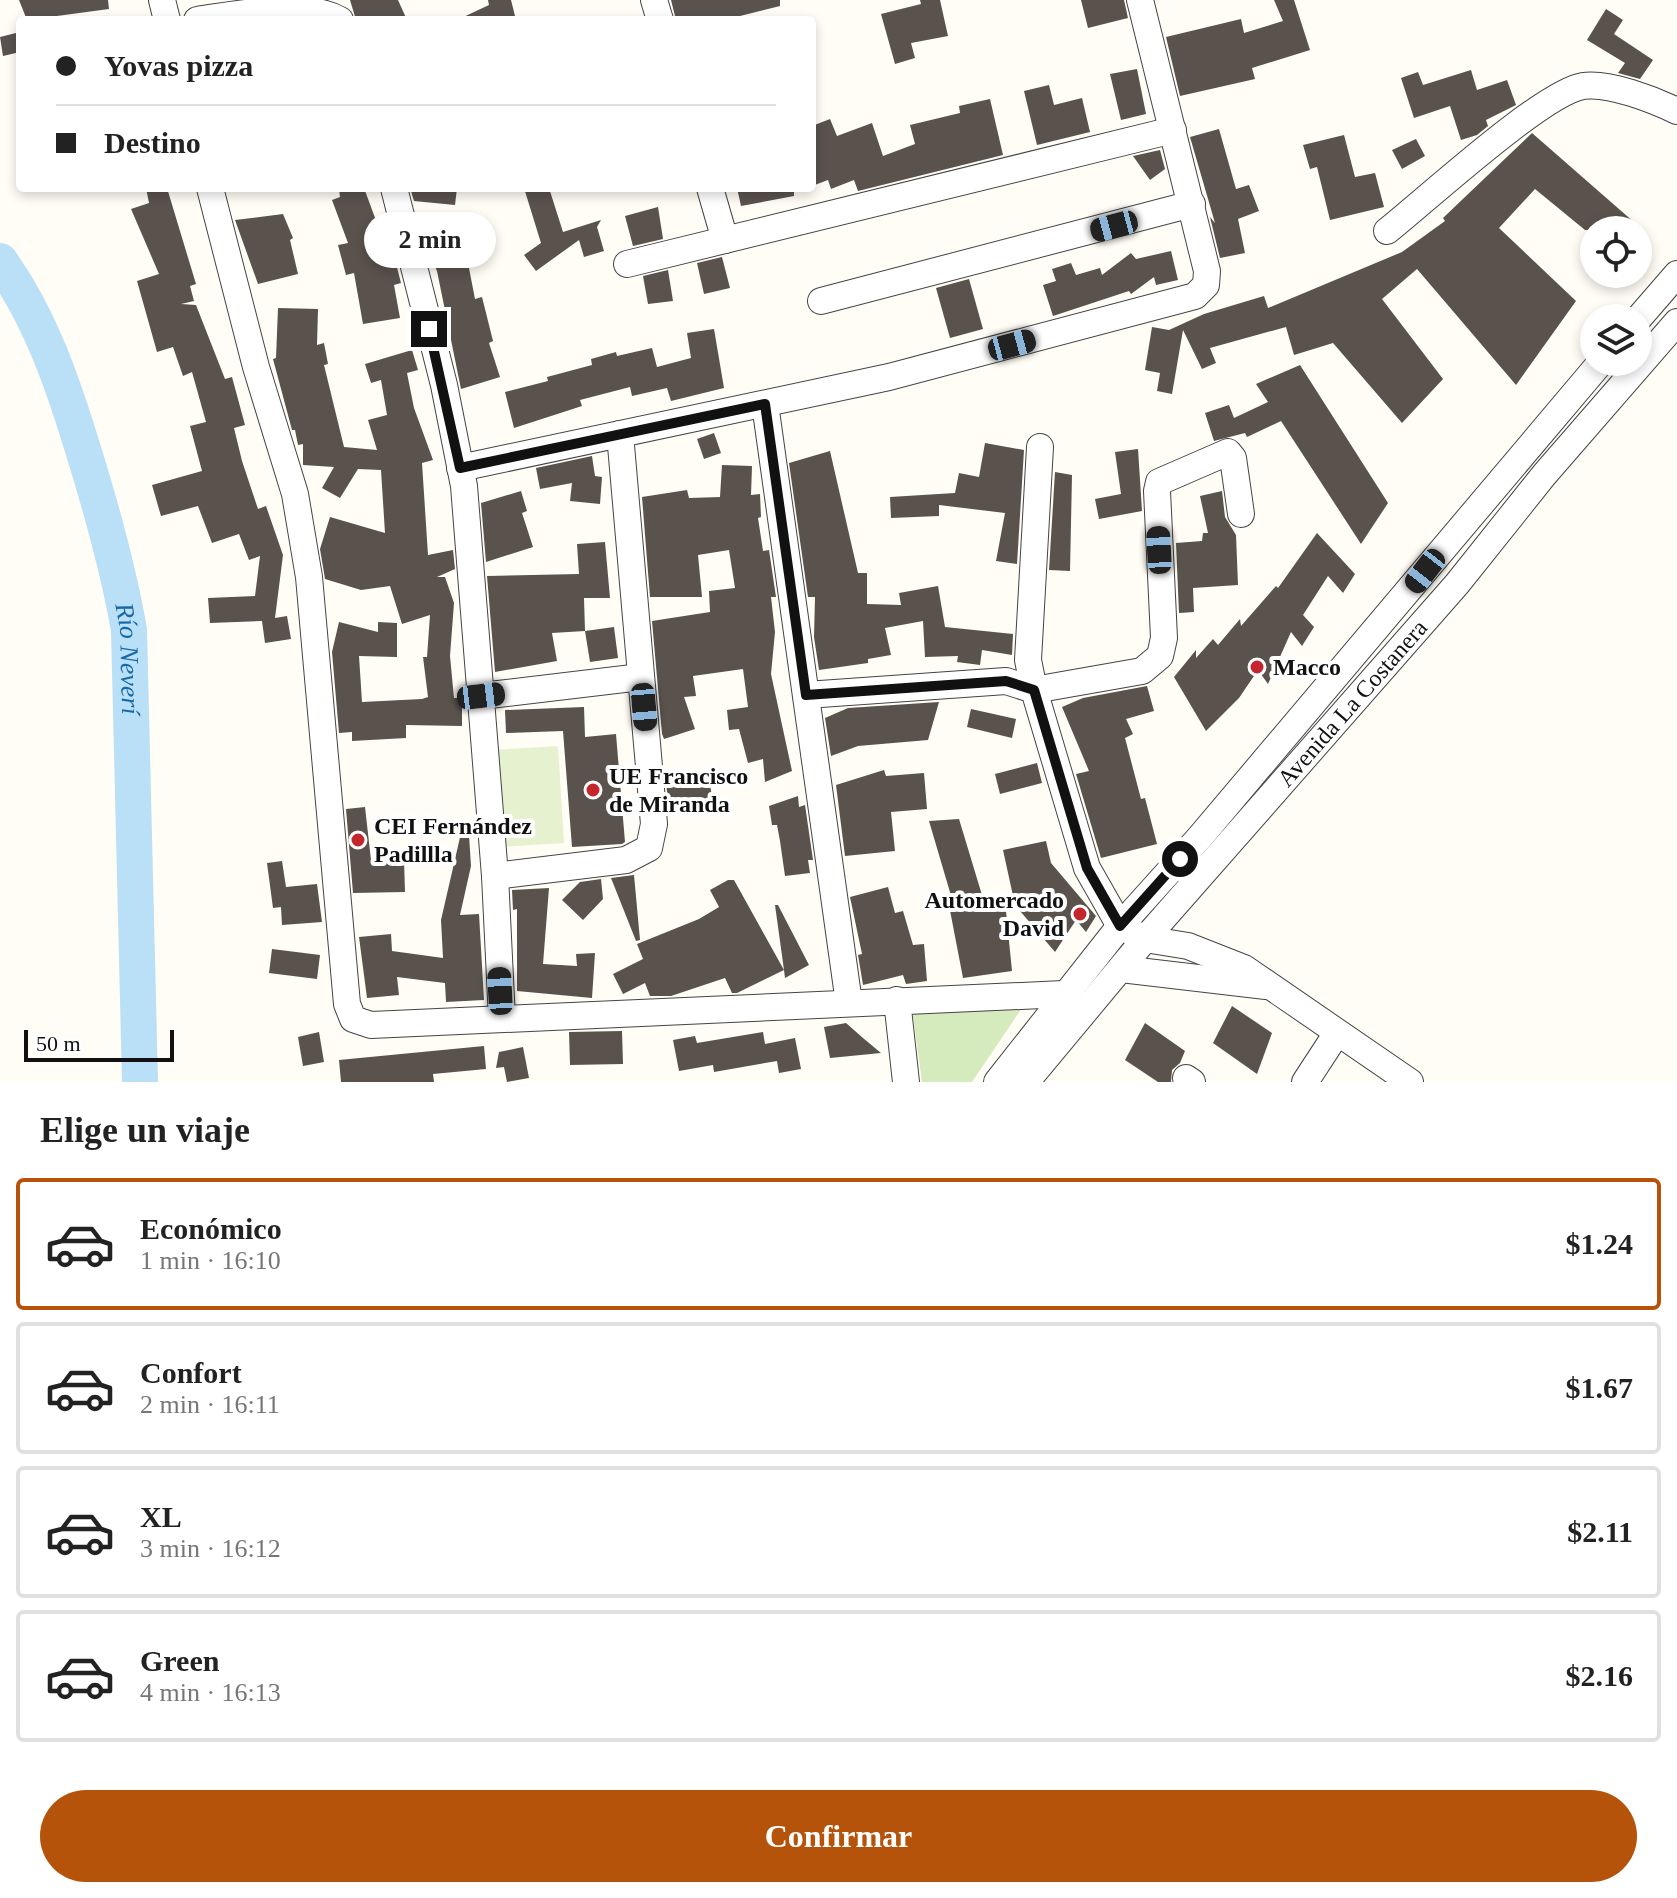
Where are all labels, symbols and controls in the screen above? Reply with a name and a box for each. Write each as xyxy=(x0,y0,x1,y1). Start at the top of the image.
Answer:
text: Yovas pizza xyxy=(104,49,253,82)
text: Destino xyxy=(104,126,201,159)
car xyxy=(1088,208,1140,244)
callout: 2 min xyxy=(363,213,495,269)
map controls xyxy=(1580,216,1652,376)
button: locate xyxy=(1580,216,1652,288)
text: 2 min xyxy=(399,225,461,254)
button: layers xyxy=(1580,304,1652,376)
route end xyxy=(411,311,447,347)
car xyxy=(986,327,1038,363)
car xyxy=(1146,525,1172,575)
car xyxy=(1401,545,1449,597)
water label: Río Neverí xyxy=(110,599,146,718)
street label: Avenida La Costanera xyxy=(1272,614,1433,792)
place label: Macco xyxy=(1273,654,1341,680)
marker: Macco xyxy=(1248,658,1266,676)
car xyxy=(456,681,506,711)
car xyxy=(630,682,658,732)
place label: UE Francisco de Miranda xyxy=(609,763,748,817)
marker: UE Francisco de Miranda xyxy=(584,781,602,799)
place label: CEI Fernández Padillla xyxy=(374,813,532,867)
marker: CEI Fernández Padillla xyxy=(349,831,367,849)
route start xyxy=(1162,841,1198,877)
place label: Automercado David xyxy=(924,887,1065,941)
marker: Automercado David xyxy=(1071,905,1089,923)
car xyxy=(487,966,513,1016)
scale bar xyxy=(24,1026,174,1062)
text: 50 m xyxy=(36,1031,81,1056)
text: Elige un viaje xyxy=(40,1110,250,1150)
icon: car xyxy=(44,1208,116,1280)
text: Económico xyxy=(140,1212,282,1245)
text: $1.24 xyxy=(1566,1227,1633,1260)
text: 1 min · 16:10 xyxy=(140,1246,281,1275)
icon: car xyxy=(44,1352,116,1424)
text: Confort xyxy=(140,1356,242,1389)
text: $1.67 xyxy=(1566,1371,1633,1404)
text: 2 min · 16:11 xyxy=(140,1390,280,1419)
icon: car xyxy=(44,1496,116,1568)
text: XL xyxy=(140,1500,182,1533)
text: $2.11 xyxy=(1567,1515,1633,1548)
text: 3 min · 16:12 xyxy=(140,1534,281,1563)
icon: car xyxy=(44,1640,116,1712)
text: Green xyxy=(140,1644,219,1677)
text: $2.16 xyxy=(1566,1659,1633,1692)
text: 4 min · 16:13 xyxy=(140,1678,281,1707)
button: Confirmar xyxy=(40,1790,1637,1882)

